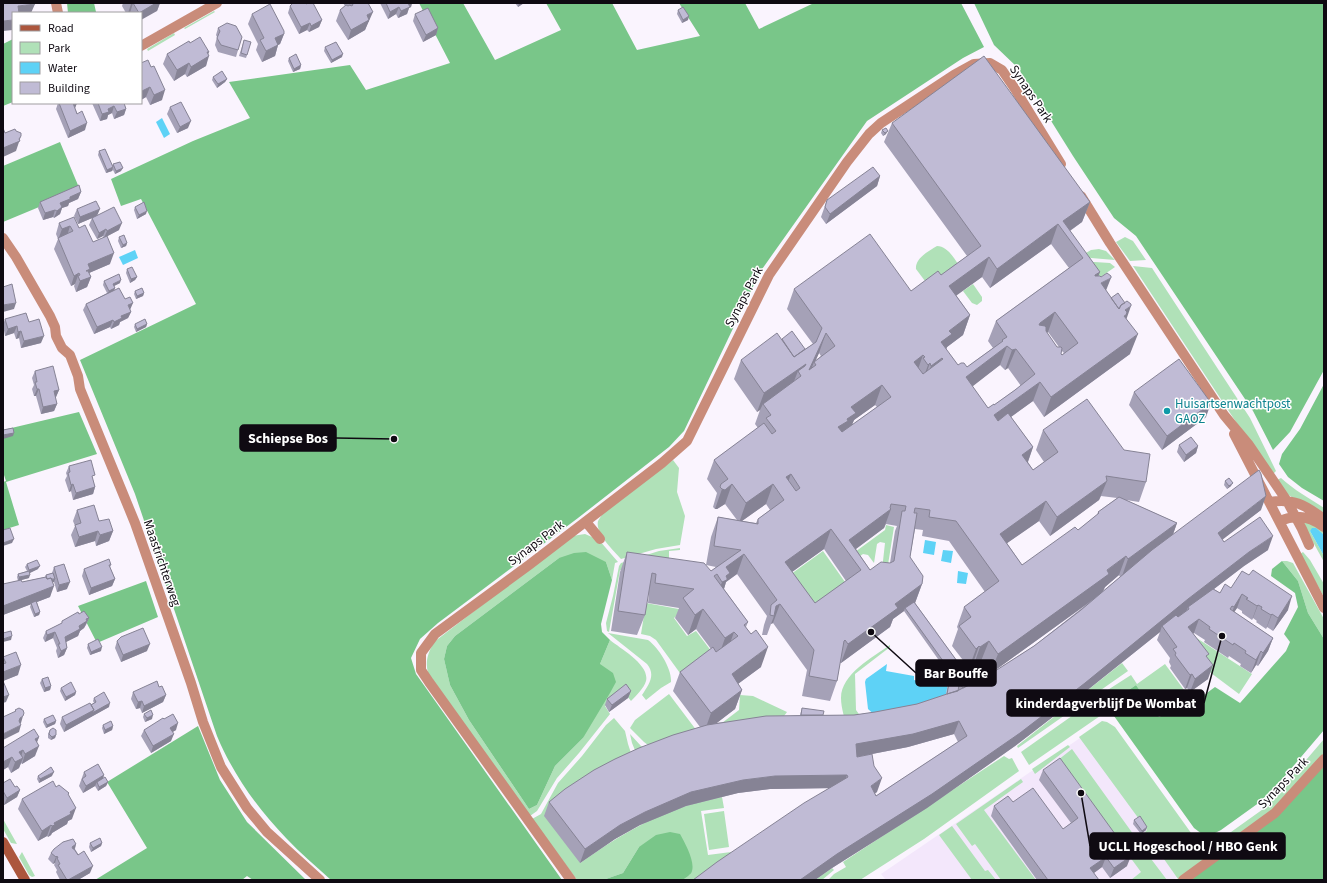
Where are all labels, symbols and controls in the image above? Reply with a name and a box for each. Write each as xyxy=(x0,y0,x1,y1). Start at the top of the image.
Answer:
legend xyxy=(12,12,142,104)
text: Road xyxy=(48,20,74,37)
text: Park xyxy=(48,40,70,57)
text: Water xyxy=(48,60,78,77)
street label: Synaps Park xyxy=(1005,62,1057,127)
text: Building xyxy=(48,80,90,97)
street label: Synaps Park xyxy=(721,263,768,330)
place label: Huisartsenwachtpost GAOZ xyxy=(1175,395,1291,428)
marker: Huisartsenwachtpost GAOZ xyxy=(1162,406,1172,416)
callout: Schiepse Bos xyxy=(240,425,336,451)
text: Schiepse Bos xyxy=(248,429,328,449)
street label: Synaps Park xyxy=(504,516,568,570)
street label: Maastrichterweg xyxy=(139,517,185,609)
callout: Bar Bouffe xyxy=(916,660,996,686)
text: Bar Bouffe xyxy=(924,664,988,684)
callout: kinderdagverblijf De Wombat xyxy=(1007,690,1204,716)
text: kinderdagverblijf De Wombat xyxy=(1016,694,1197,714)
street label: Synaps Park xyxy=(1254,753,1313,813)
callout: UCLL Hogeschool / HBO Genk xyxy=(1090,833,1285,859)
text: UCLL Hogeschool / HBO Genk xyxy=(1098,837,1278,857)

